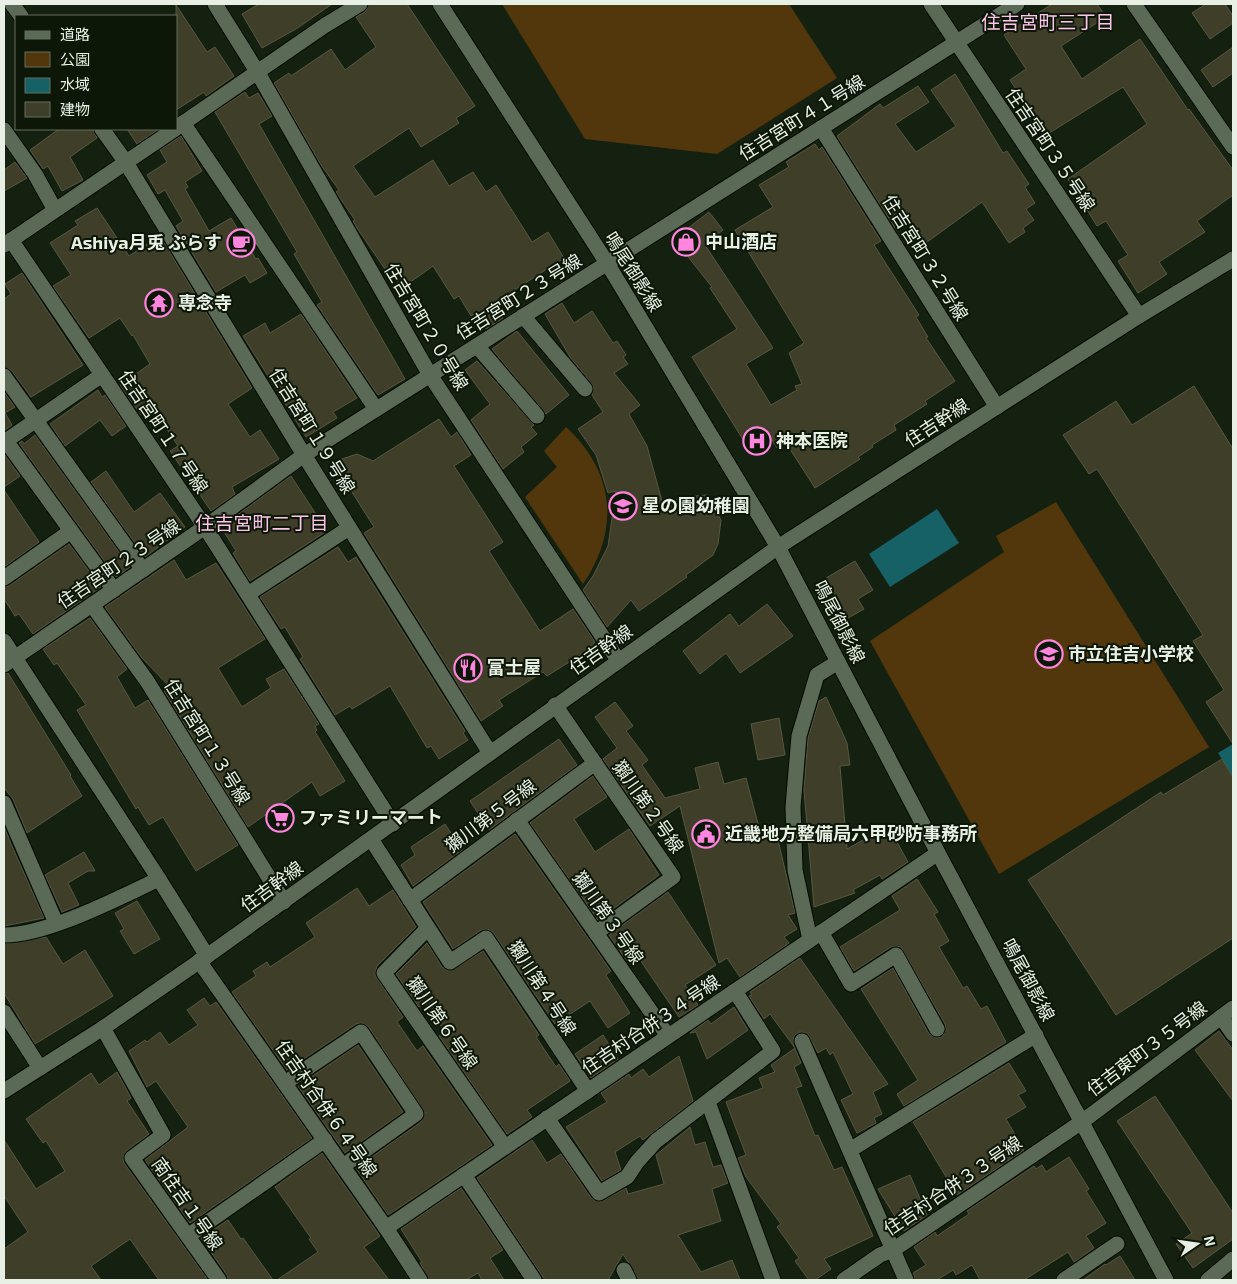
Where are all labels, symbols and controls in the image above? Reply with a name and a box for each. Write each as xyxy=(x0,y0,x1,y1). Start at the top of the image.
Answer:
district label: 住吉宮町三丁目 xyxy=(981,10,1115,33)
legend xyxy=(15,15,178,130)
text: 道路 xyxy=(60,25,90,43)
text: 公園 xyxy=(60,50,90,68)
street label: 住吉宮町４１号線 xyxy=(735,70,868,165)
text: 水域 xyxy=(60,75,90,93)
street label: 住吉宮町３５号線 xyxy=(1001,84,1100,215)
text: 建物 xyxy=(60,100,90,118)
street label: 住吉宮町３２号線 xyxy=(878,191,973,324)
street label: 鳴尾御影線 xyxy=(601,227,667,315)
shop icon: 中山酒店 xyxy=(671,227,701,257)
cafe icon: Ashiya月兎 ぷらす xyxy=(226,228,256,258)
place label: 中山酒店 xyxy=(705,230,777,252)
place label: Ashiya月兎 ぷらす xyxy=(71,231,222,253)
street label: 住吉宮町２３号線 xyxy=(452,249,585,344)
street label: 住吉宮町２０号線 xyxy=(380,259,473,394)
temple icon: 専念寺 xyxy=(144,288,174,318)
place label: 専念寺 xyxy=(178,291,232,313)
street label: 住吉宮町１９号線 xyxy=(265,364,360,497)
street label: 住吉宮町１７号線 xyxy=(114,366,213,497)
street label: 住吉幹線 xyxy=(900,393,973,451)
hospital icon: 神本医院 xyxy=(742,426,772,456)
place label: 神本医院 xyxy=(776,429,848,451)
school or university icon: 星の園幼稚園 xyxy=(608,491,638,521)
place label: 星の園幼稚園 xyxy=(642,494,750,516)
district label: 住吉宮町二丁目 xyxy=(195,511,329,534)
street label: 住吉宮町２３号線 xyxy=(53,514,184,613)
street label: 鳴尾御影線 xyxy=(810,576,870,667)
street label: 住吉幹線 xyxy=(565,620,636,679)
school or university icon: 市立住吉小学校 xyxy=(1034,639,1064,669)
place label: 市立住吉小学校 xyxy=(1068,642,1194,664)
restaurant icon: 富士屋 xyxy=(453,653,483,683)
place label: 富士屋 xyxy=(487,656,541,678)
street label: 住吉宮町１３号線 xyxy=(160,675,255,808)
street label: 獺川第２号線 xyxy=(609,756,689,857)
street label: 獺川第５号線 xyxy=(441,774,540,856)
supermarket icon: ファミリーマート xyxy=(265,803,295,833)
place label: ファミリーマート xyxy=(299,806,443,828)
public building icon: 近畿地方整備局六甲砂防事務所 xyxy=(691,819,721,849)
place label: 近畿地方整備局六甲砂防事務所 xyxy=(725,822,977,844)
street label: 住吉幹線 xyxy=(236,856,307,916)
street label: 獺川第３号線 xyxy=(569,867,649,968)
street label: 鳴尾御影線 xyxy=(998,935,1060,1024)
street label: 獺川第４号線 xyxy=(504,936,581,1039)
street label: 住吉村合併３４号線 xyxy=(577,970,724,1079)
street label: 獺川第６号線 xyxy=(403,972,483,1073)
street label: 住吉東町３５号線 xyxy=(1082,996,1211,1100)
street label: 住吉村合併６４号線 xyxy=(271,1036,382,1181)
street label: 住吉村合併３３号線 xyxy=(879,1131,1026,1240)
street label: 南住吉１号線 xyxy=(148,1153,228,1254)
north arrow xyxy=(1172,1219,1222,1269)
text: N xyxy=(1201,1234,1220,1248)

